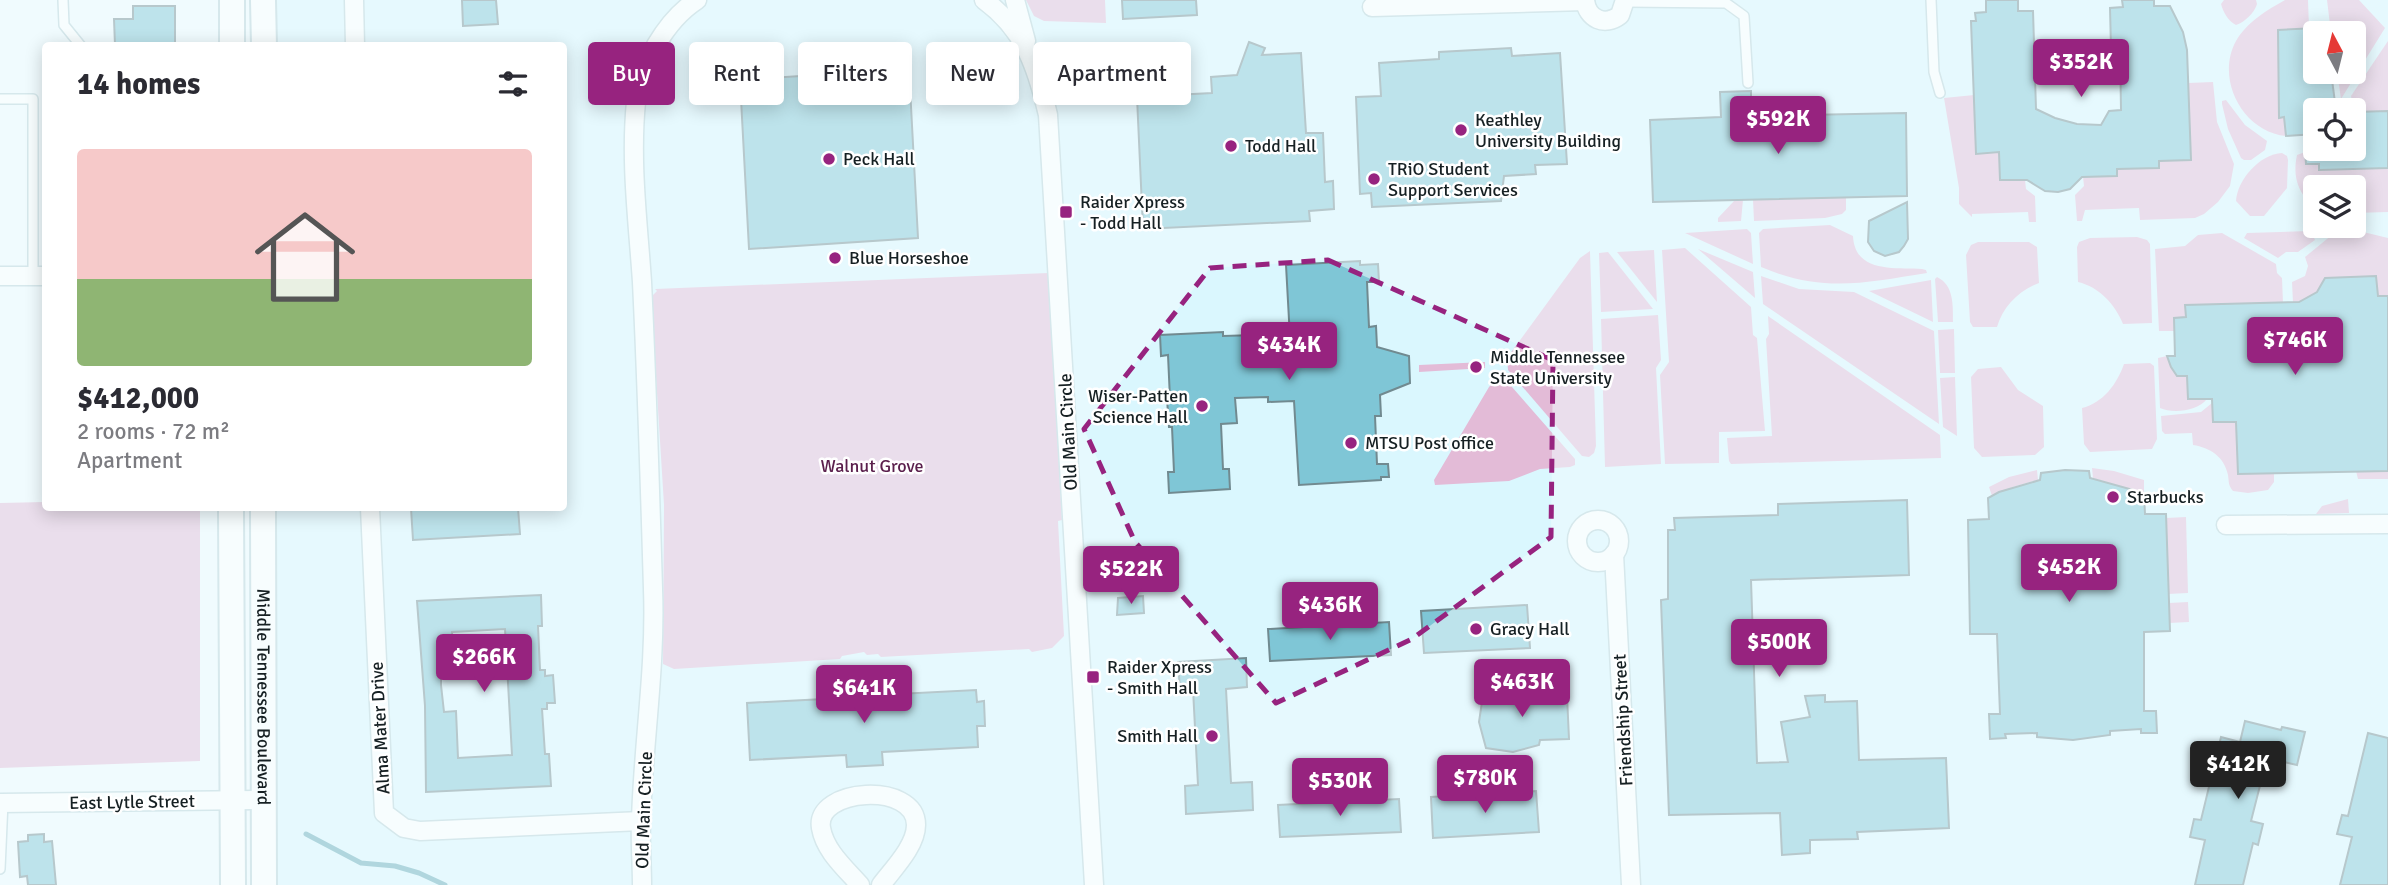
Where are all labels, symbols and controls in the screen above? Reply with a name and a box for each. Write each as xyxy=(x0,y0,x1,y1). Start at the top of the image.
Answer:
north arrow xyxy=(2303,21,2366,84)
map controls xyxy=(2303,21,2366,238)
pin: $352K xyxy=(2032,40,2130,99)
chip: Buy xyxy=(588,42,675,105)
chip: Rent xyxy=(689,42,784,105)
chip: Filters xyxy=(798,42,912,105)
chip: New xyxy=(926,42,1019,105)
chip: Apartment xyxy=(1033,42,1191,105)
text: $352K xyxy=(2049,47,2113,76)
icon: filters xyxy=(494,65,532,103)
text: 14 homes xyxy=(77,66,200,103)
pin: $592K xyxy=(1729,96,1827,156)
button: locate xyxy=(2303,98,2366,161)
text: $592K xyxy=(1746,104,1810,133)
place label: Keathley University Building xyxy=(1475,109,1621,152)
marker: Keathley University Building xyxy=(1453,122,1469,138)
place label: Todd Hall xyxy=(1245,135,1316,157)
marker: Todd Hall xyxy=(1223,138,1239,154)
place label: Peck Hall xyxy=(843,148,915,170)
marker: Peck Hall xyxy=(821,151,837,167)
place label: TRiO Student Support Services xyxy=(1388,158,1518,201)
marker: TRiO Student Support Services xyxy=(1366,171,1382,187)
button: layers xyxy=(2303,175,2366,238)
place label: Raider Xpress - Todd Hall xyxy=(1080,191,1185,234)
icon: home xyxy=(242,194,368,320)
marker: Raider Xpress - Todd Hall xyxy=(1058,204,1074,220)
place label: Blue Horseshoe xyxy=(849,247,969,269)
marker: Blue Horseshoe xyxy=(827,250,843,266)
pin: $746K xyxy=(2246,318,2344,377)
pin: $434K xyxy=(1240,322,1338,382)
text: $746K xyxy=(2263,325,2327,354)
text: $434K xyxy=(1257,330,1321,359)
place label: Middle Tennessee State University xyxy=(1490,346,1625,389)
marker: Middle Tennessee State University xyxy=(1468,359,1484,375)
street label: Old Main Circle xyxy=(1054,373,1082,491)
text: $412,000 xyxy=(77,380,199,417)
place label: Wiser-Patten Science Hall xyxy=(1088,385,1188,428)
marker: Wiser-Patten Science Hall xyxy=(1194,398,1210,414)
text: 2 rooms · 72 m² xyxy=(77,417,230,446)
place label: MTSU Post office xyxy=(1365,432,1494,454)
marker: MTSU Post office xyxy=(1343,435,1359,451)
text: Apartment xyxy=(77,446,182,475)
park label: Walnut Grove xyxy=(821,455,923,477)
place label: Starbucks xyxy=(2127,486,2204,508)
marker: Starbucks xyxy=(2105,489,2121,505)
pin: $452K xyxy=(2020,544,2118,604)
pin: $522K xyxy=(1082,546,1180,606)
text: $452K xyxy=(2037,552,2101,581)
text: $522K xyxy=(1099,554,1163,583)
pin: $436K xyxy=(1281,582,1379,642)
street label: Middle Tennessee Boulevard xyxy=(252,589,275,805)
text: $436K xyxy=(1298,590,1362,619)
place label: Gracy Hall xyxy=(1490,618,1570,640)
pin: $500K xyxy=(1730,620,1828,679)
marker: Gracy Hall xyxy=(1468,621,1484,637)
text: $500K xyxy=(1747,627,1811,656)
pin: $266K xyxy=(435,634,533,694)
text: $266K xyxy=(452,642,516,671)
street label: Friendship Street xyxy=(1609,653,1637,787)
place label: Raider Xpress - Smith Hall xyxy=(1107,656,1212,699)
pin: $463K xyxy=(1473,660,1571,719)
street label: Alma Mater Drive xyxy=(366,661,394,795)
pin: $641K xyxy=(815,666,913,725)
text: $463K xyxy=(1490,667,1554,696)
marker: Raider Xpress - Smith Hall xyxy=(1085,669,1101,685)
text: $641K xyxy=(832,673,896,702)
place label: Smith Hall xyxy=(1117,725,1198,747)
marker: Smith Hall xyxy=(1204,728,1220,744)
pin: $412K xyxy=(2189,742,2287,801)
text: $412K xyxy=(2206,749,2270,778)
street label: Old Main Circle xyxy=(631,751,657,869)
pin: $780K xyxy=(1436,756,1534,815)
pin: $530K xyxy=(1291,758,1389,818)
text: $780K xyxy=(1453,763,1517,792)
text: $530K xyxy=(1308,766,1372,795)
street label: East Lytle Street xyxy=(69,790,195,814)

